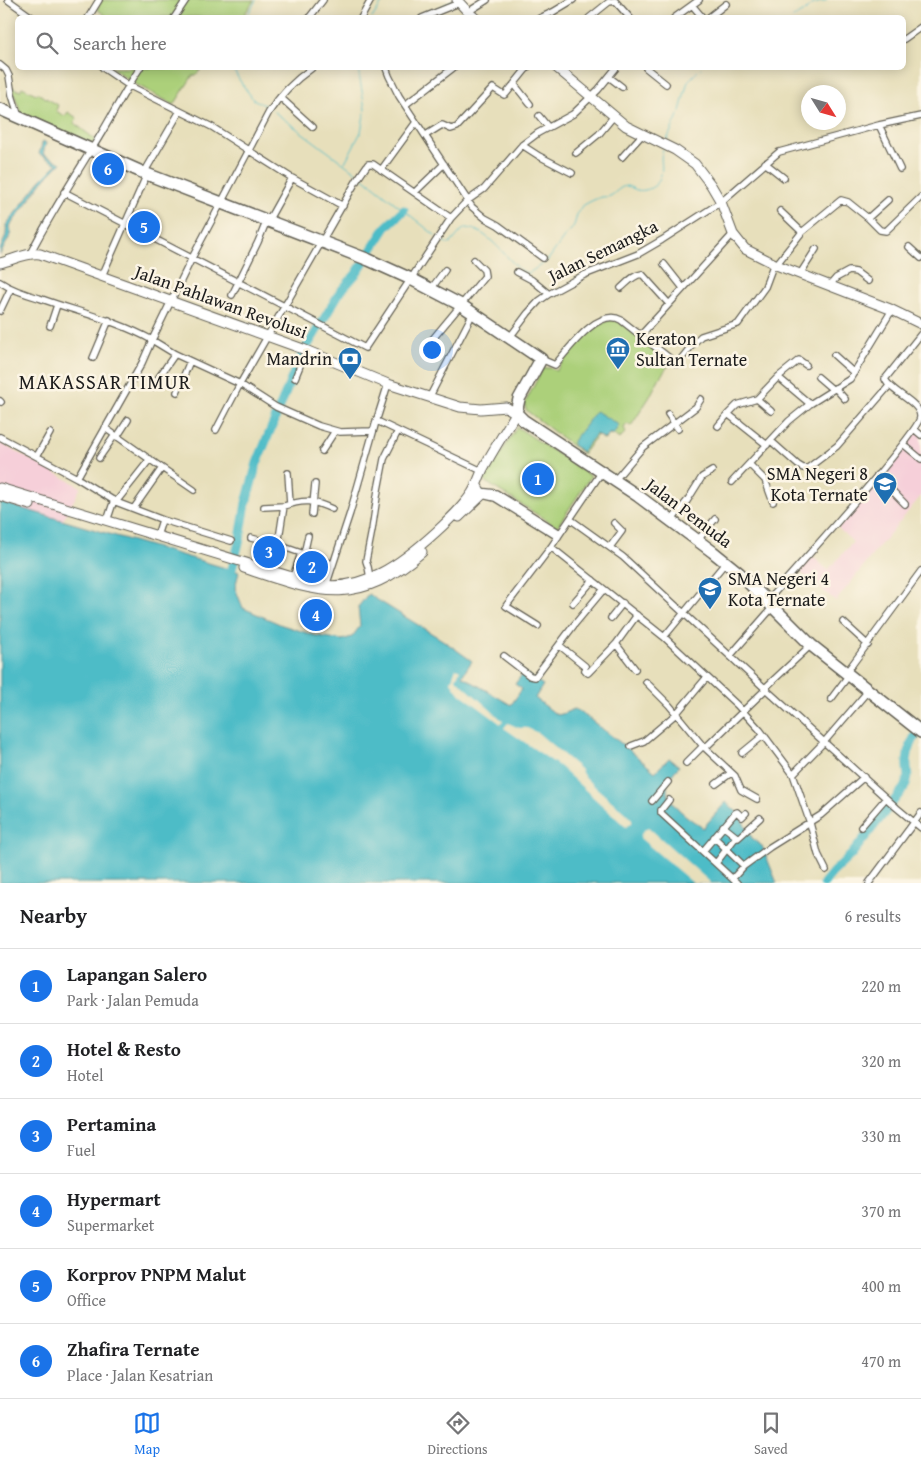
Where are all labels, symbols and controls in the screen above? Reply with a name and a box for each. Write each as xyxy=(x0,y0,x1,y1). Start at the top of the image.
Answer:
search box xyxy=(15,15,906,70)
icon: search xyxy=(33,29,61,57)
text: Search here xyxy=(73,29,167,57)
north arrow xyxy=(801,85,846,130)
pin: 6 xyxy=(92,150,124,188)
pin: 5 xyxy=(128,208,160,246)
street label: Jalan Semangka xyxy=(542,212,663,290)
street label: Jalan Pahlawan Revolusi xyxy=(129,257,311,345)
place label: Keraton Sultan Ternate xyxy=(636,325,747,373)
museum icon: Keraton Sultan Ternate xyxy=(605,336,631,370)
your location xyxy=(419,337,445,363)
place label: Mandrin xyxy=(266,345,332,372)
bank icon: Mandrin xyxy=(337,346,363,380)
district label: MAKASSAR TIMUR xyxy=(19,367,191,396)
pin: 1 xyxy=(522,460,554,498)
place label: SMA Negeri 8 Kota Ternate xyxy=(767,460,868,508)
street label: Jalan Pemuda xyxy=(639,470,739,555)
school or university icon: SMA Negeri 8 Kota Ternate xyxy=(872,471,898,505)
pin: 3 xyxy=(253,533,285,571)
pin: 2 xyxy=(296,548,328,586)
place label: SMA Negeri 4 Kota Ternate xyxy=(728,565,829,613)
school or university icon: SMA Negeri 4 Kota Ternate xyxy=(697,576,723,610)
pin: 4 xyxy=(300,596,332,634)
text: Nearby xyxy=(20,900,87,931)
text: 6 results xyxy=(844,904,901,928)
text: Lapangan Salero xyxy=(67,960,207,988)
text: 1 xyxy=(32,974,40,998)
text: 220 m xyxy=(861,974,901,998)
text: Park · Jalan Pemuda xyxy=(67,988,199,1012)
text: Hotel & Resto xyxy=(67,1035,181,1063)
text: 2 xyxy=(32,1049,40,1073)
text: 320 m xyxy=(861,1049,901,1073)
text: Hotel xyxy=(67,1063,103,1087)
text: Pertamina xyxy=(67,1110,156,1138)
text: 3 xyxy=(32,1124,40,1148)
text: 330 m xyxy=(861,1124,901,1148)
text: Fuel xyxy=(67,1138,95,1162)
text: Hypermart xyxy=(67,1185,161,1213)
text: 4 xyxy=(32,1199,40,1223)
text: 370 m xyxy=(861,1199,901,1223)
text: Supermarket xyxy=(67,1213,154,1237)
text: Korprov PNPM Malut xyxy=(67,1260,246,1288)
text: 5 xyxy=(32,1274,40,1298)
text: 400 m xyxy=(861,1274,901,1298)
text: Office xyxy=(67,1288,106,1312)
text: Zhafira Ternate xyxy=(67,1335,199,1363)
text: 6 xyxy=(32,1349,40,1373)
text: 470 m xyxy=(861,1349,901,1373)
text: Place · Jalan Kesatrian xyxy=(67,1363,213,1387)
tab: Map xyxy=(133,1409,161,1459)
tab: Directions xyxy=(427,1409,488,1459)
tab: Saved xyxy=(754,1409,788,1459)

